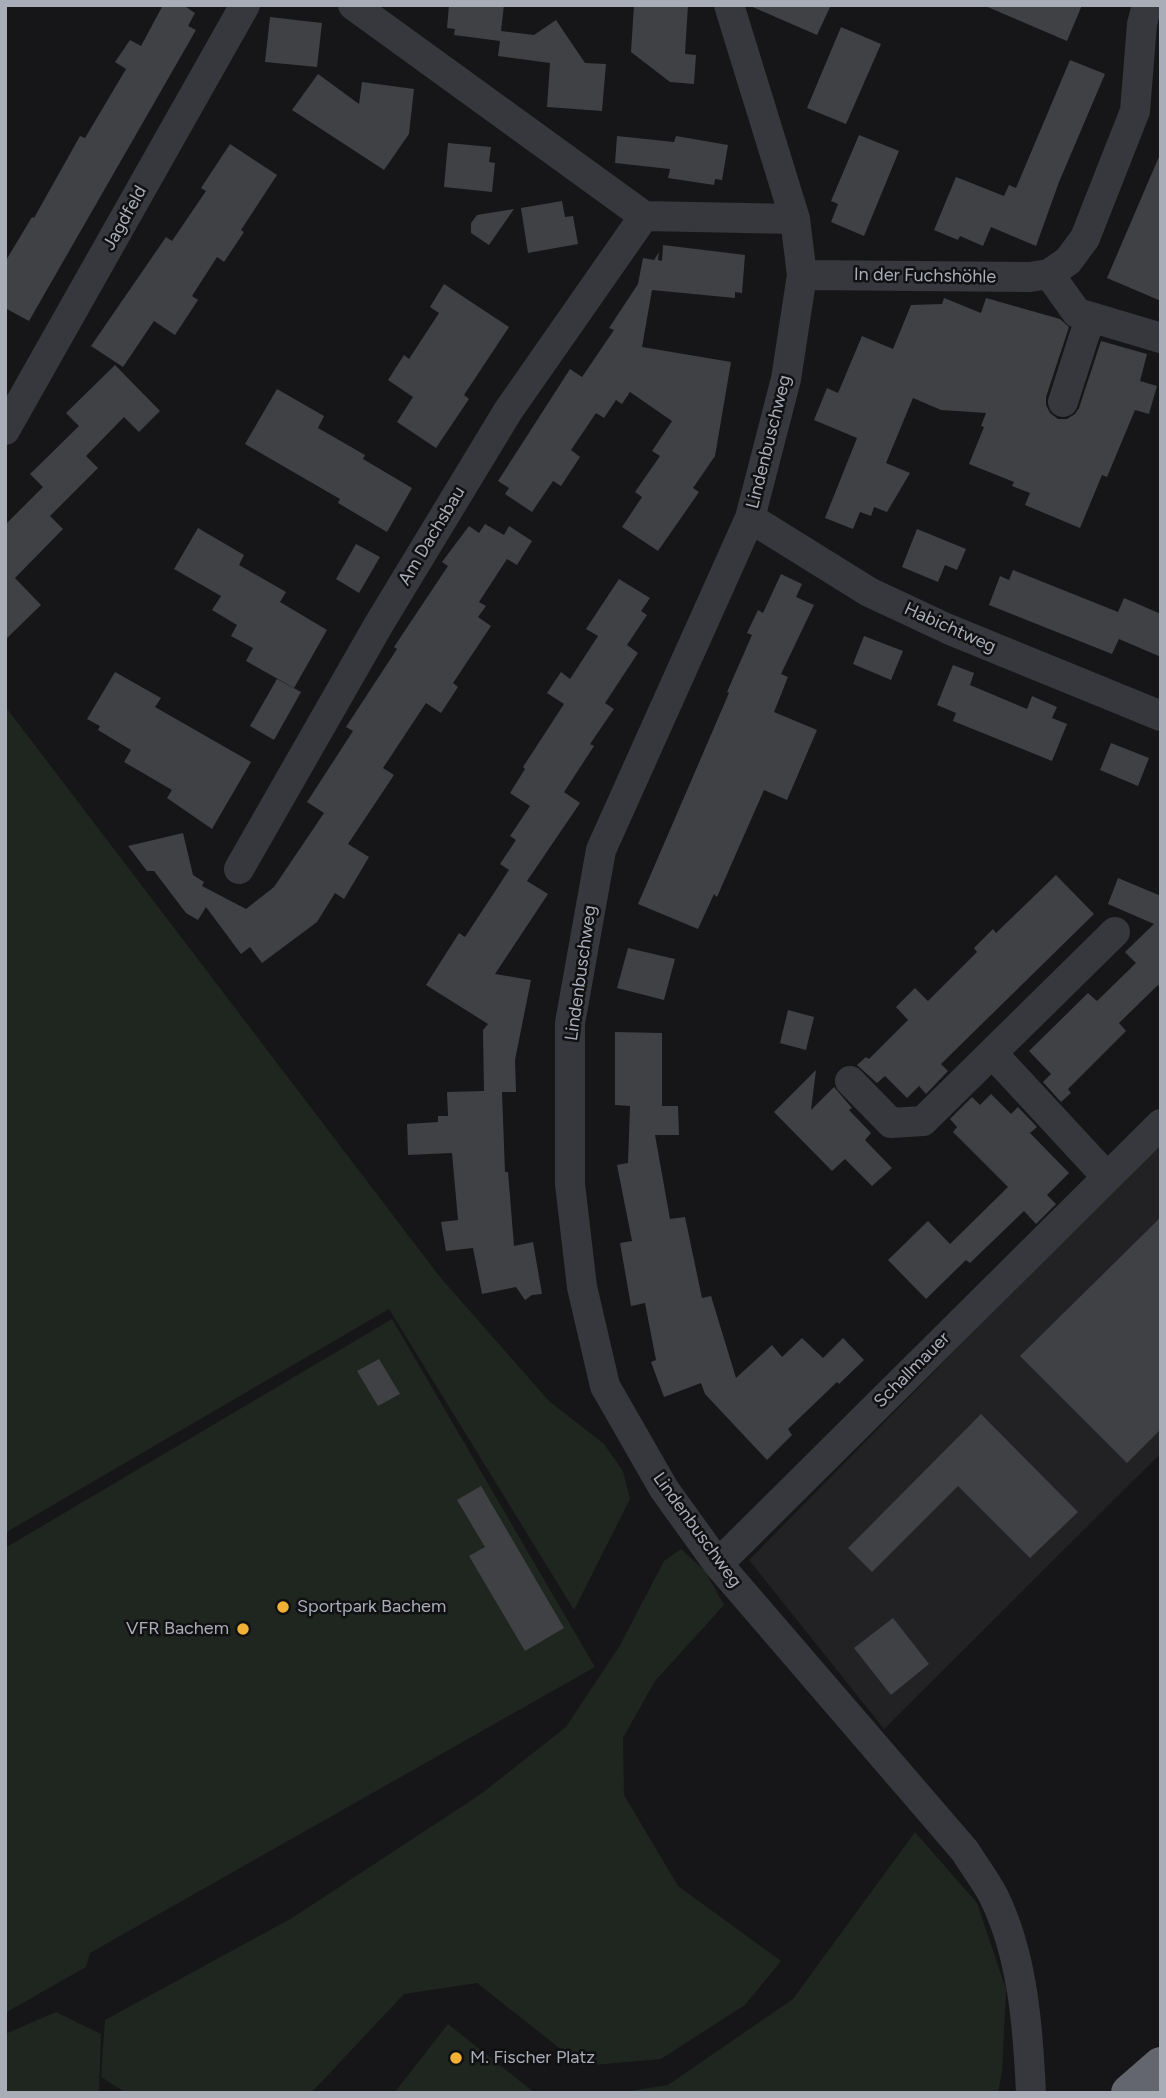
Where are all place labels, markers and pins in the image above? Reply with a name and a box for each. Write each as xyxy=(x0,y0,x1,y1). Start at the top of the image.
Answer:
place label: Sportpark Bachem xyxy=(297,1596,446,1618)
marker: Sportpark Bachem xyxy=(275,1599,291,1615)
place label: VFR Bachem xyxy=(126,1618,229,1640)
marker: VFR Bachem xyxy=(235,1621,251,1637)
place label: M. Fischer Platz xyxy=(470,2047,595,2069)
marker: M. Fischer Platz xyxy=(448,2050,464,2066)

